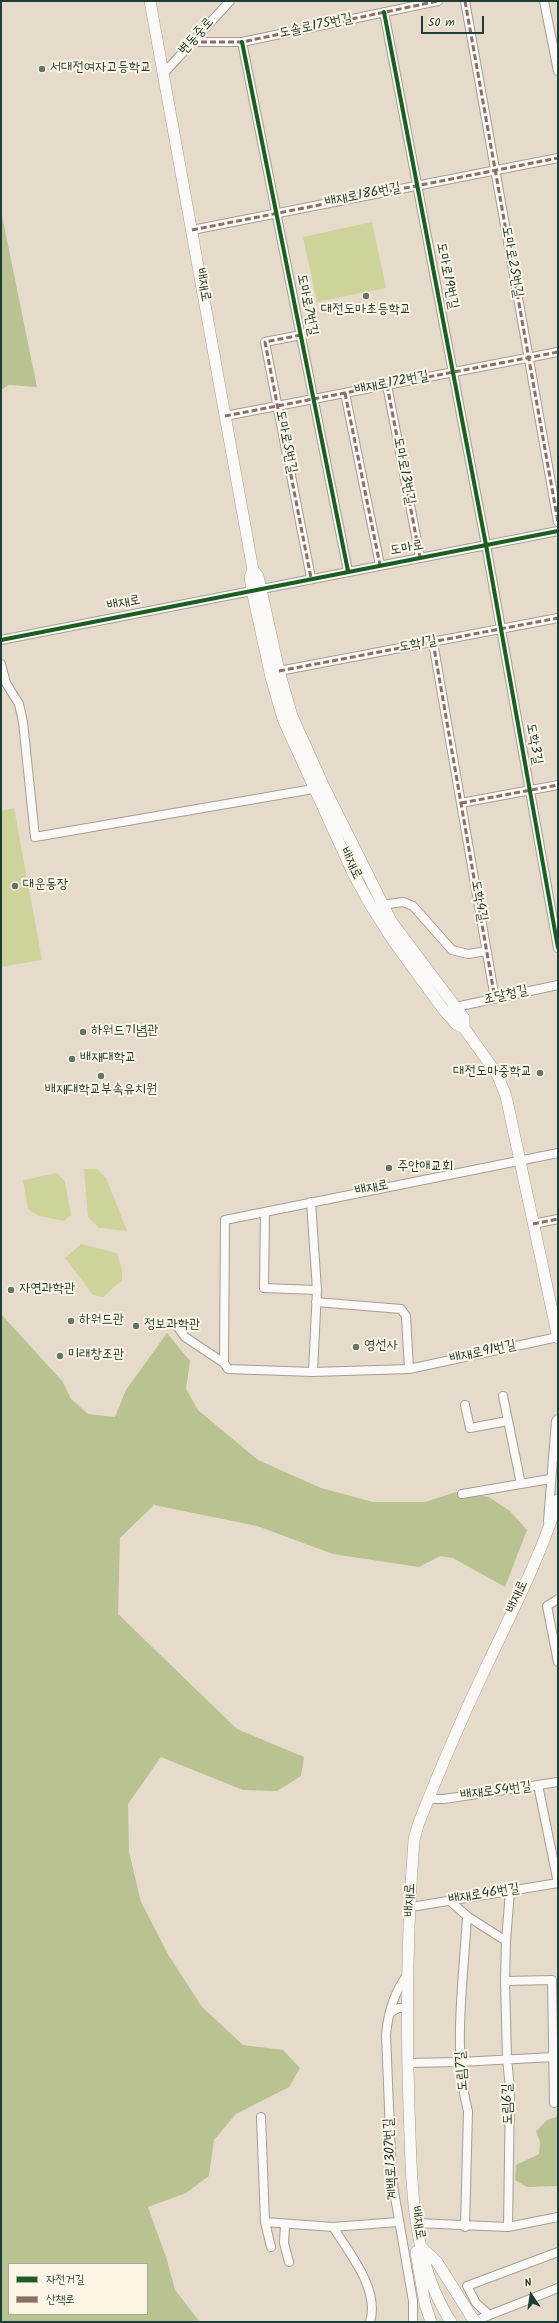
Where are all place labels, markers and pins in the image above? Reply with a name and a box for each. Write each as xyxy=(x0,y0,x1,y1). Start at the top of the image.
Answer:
place label: 서대전여자고등학교 xyxy=(50,61,151,77)
marker: 서대전여자고등학교 xyxy=(37,64,47,74)
marker: 대전도마초등학교 xyxy=(361,291,371,301)
place label: 대전도마초등학교 xyxy=(321,303,411,319)
place label: 대운동장 xyxy=(23,878,68,894)
marker: 대운동장 xyxy=(10,881,20,891)
place label: 하워드기념관 xyxy=(91,1024,159,1040)
marker: 하워드기념관 xyxy=(78,1027,88,1037)
place label: 배재대학교 xyxy=(80,1051,136,1067)
marker: 배재대학교 xyxy=(67,1054,77,1064)
place label: 대전도마중학교 xyxy=(453,1065,532,1081)
marker: 대전도마중학교 xyxy=(535,1068,545,1078)
marker: 배재대학교부속유치원 xyxy=(96,1071,106,1081)
place label: 배재대학교부속유치원 xyxy=(45,1083,157,1099)
place label: 주안애교회 xyxy=(397,1160,453,1176)
marker: 주안애교회 xyxy=(384,1163,394,1173)
place label: 자연과학관 xyxy=(19,1282,75,1298)
marker: 자연과학관 xyxy=(6,1285,16,1295)
place label: 하워드관 xyxy=(79,1313,124,1329)
marker: 하워드관 xyxy=(66,1316,76,1326)
place label: 정보과학관 xyxy=(144,1318,200,1334)
marker: 정보과학관 xyxy=(131,1321,141,1331)
place label: 영선사 xyxy=(364,1339,398,1355)
marker: 영선사 xyxy=(351,1342,361,1352)
place label: 미래창조관 xyxy=(68,1348,124,1364)
marker: 미래창조관 xyxy=(55,1351,65,1361)

